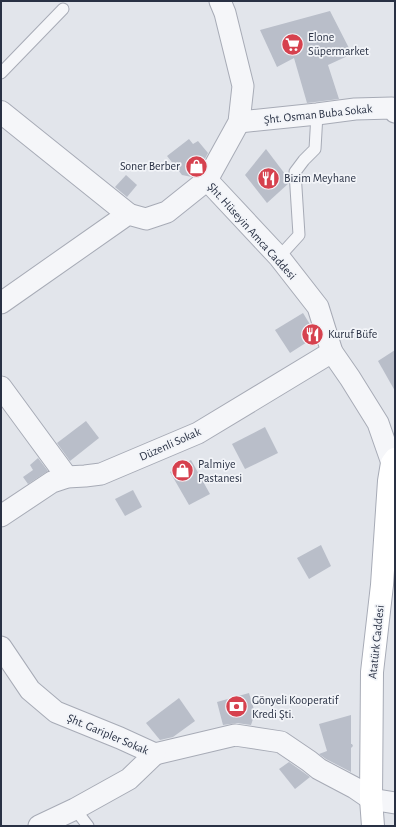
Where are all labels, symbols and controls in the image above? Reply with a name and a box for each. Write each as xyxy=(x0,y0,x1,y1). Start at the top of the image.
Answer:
supermarket icon: Elone Süpermarket xyxy=(279,31,305,57)
place label: Elone Süpermarket xyxy=(308,31,369,57)
street label: Şht. Osman Buba Sokak xyxy=(263,102,373,126)
shop icon: Soner Berber xyxy=(183,153,209,179)
place label: Soner Berber xyxy=(120,160,180,172)
restaurant icon: Bizim Meyhane xyxy=(255,165,281,191)
place label: Bizim Meyhane xyxy=(284,172,356,185)
street label: Şht. Hüseyin Amca Caddesi xyxy=(205,180,299,282)
restaurant icon: Kuruf Büfe xyxy=(300,321,326,347)
place label: Kuruf Büfe xyxy=(328,328,377,340)
street label: Düzenli Sokak xyxy=(138,425,203,463)
shop icon: Palmiye Pastanesi xyxy=(169,458,195,484)
place label: Palmiye Pastanesi xyxy=(198,458,242,484)
street label: Atatürk Caddesi xyxy=(366,604,386,680)
bank icon: Gönyeli Kooperatif Kredi Şti. xyxy=(223,694,249,720)
place label: Gönyeli Kooperatif Kredi Şti. xyxy=(252,694,340,720)
street label: Şht. Garipler Sokak xyxy=(65,711,151,757)

